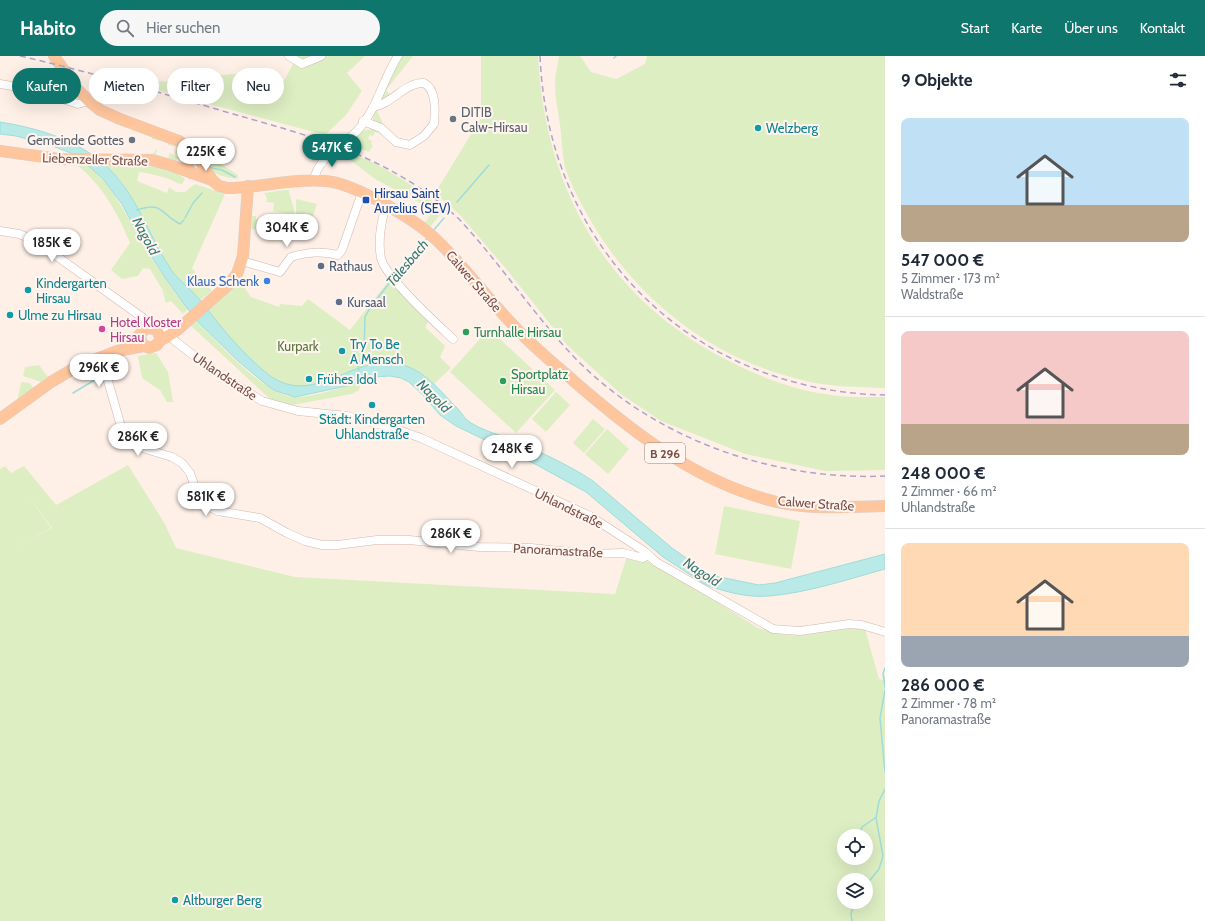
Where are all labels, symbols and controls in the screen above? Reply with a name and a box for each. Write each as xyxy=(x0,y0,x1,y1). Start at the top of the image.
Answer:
search box xyxy=(100,10,380,46)
text: Habito xyxy=(20,17,76,40)
icon: search xyxy=(114,17,136,39)
text: Hier suchen xyxy=(146,19,220,37)
text: Start xyxy=(961,19,989,37)
text: Karte xyxy=(1011,19,1042,37)
text: Über uns xyxy=(1064,19,1118,37)
text: Kontakt xyxy=(1140,19,1185,37)
chip: Kaufen xyxy=(12,68,81,104)
chip: Mieten xyxy=(89,68,159,104)
chip: Filter xyxy=(167,68,224,104)
chip: Neu xyxy=(232,68,284,104)
icon: filters xyxy=(1167,69,1189,91)
text: 9 Objekte xyxy=(901,70,973,90)
place label: DITIB Calw-Hirsau xyxy=(461,104,528,135)
marker: DITIB Calw-Hirsau xyxy=(448,114,458,124)
place label: Welzberg xyxy=(766,120,819,136)
marker: Welzberg xyxy=(753,123,763,133)
place label: Gemeinde Gottes xyxy=(27,132,125,148)
pin: 547K € xyxy=(299,134,365,168)
marker: Gemeinde Gottes xyxy=(127,135,137,145)
pin: 225K € xyxy=(173,138,239,172)
text: 547K € xyxy=(311,139,353,155)
text: 225K € xyxy=(186,143,226,159)
icon: home xyxy=(1009,144,1081,216)
street label: Liebenzeller Straße xyxy=(42,149,148,169)
place label: Hirsau Saint Aurelius (SEV) xyxy=(374,185,451,216)
marker: Hirsau Saint Aurelius (SEV) xyxy=(361,195,371,205)
water label: Nagold xyxy=(129,214,164,259)
pin: 304K € xyxy=(254,214,320,248)
text: 304K € xyxy=(265,219,309,235)
pin: 185K € xyxy=(19,229,85,263)
text: 185K € xyxy=(32,234,72,250)
water label: Tälesbach xyxy=(382,236,432,290)
street label: Calwer Straße xyxy=(443,247,505,315)
text: 547 000 € xyxy=(901,250,984,270)
place label: Rathaus xyxy=(329,258,373,274)
marker: Rathaus xyxy=(316,261,326,271)
text: 5 Zimmer · 173 m² xyxy=(901,270,1000,286)
place label: Klaus Schenk xyxy=(187,273,259,289)
place label: Kindergarten Hirsau xyxy=(36,275,107,306)
marker: Klaus Schenk xyxy=(262,276,272,286)
marker: Kindergarten Hirsau xyxy=(23,285,33,295)
text: Waldstraße xyxy=(901,286,963,302)
place label: Kursaal xyxy=(347,294,386,310)
marker: Kursaal xyxy=(334,297,344,307)
place label: Ulme zu Hirsau xyxy=(18,307,102,323)
marker: Ulme zu Hirsau xyxy=(5,310,15,320)
place label: Hotel Kloster Hirsau xyxy=(110,314,182,345)
marker: Hotel Kloster Hirsau xyxy=(97,324,107,334)
place label: Turnhalle Hirsau xyxy=(474,324,561,340)
marker: Turnhalle Hirsau xyxy=(461,327,471,337)
place label: Try To Be A Mensch xyxy=(350,336,404,367)
park label: Kurpark xyxy=(277,338,319,354)
marker: Try To Be A Mensch xyxy=(337,346,347,356)
street label: Uhlandstraße xyxy=(190,349,261,404)
pin: 296K € xyxy=(66,354,132,388)
icon: home xyxy=(1009,357,1081,429)
text: 296K € xyxy=(79,359,119,375)
place label: Sportplatz Hirsau xyxy=(511,366,568,397)
place label: Frühes Idol xyxy=(317,371,377,387)
marker: Frühes Idol xyxy=(304,374,314,384)
water label: Nagold xyxy=(413,375,455,417)
marker: Sportplatz Hirsau xyxy=(498,376,508,386)
marker: Städt: Kindergarten Uhlandstraße xyxy=(367,400,377,410)
place label: Städt: Kindergarten Uhlandstraße xyxy=(319,411,425,442)
pin: 286K € xyxy=(105,423,171,457)
text: 286K € xyxy=(117,428,159,444)
pin: 248K € xyxy=(479,435,545,469)
text: 248K € xyxy=(491,440,533,456)
road number: B 296 xyxy=(645,443,685,463)
text: 248 000 € xyxy=(901,463,985,483)
pin: 581K € xyxy=(173,483,239,517)
text: 2 Zimmer · 66 m² xyxy=(901,483,996,499)
street label: Uhlandstraße xyxy=(532,485,606,532)
text: 581K € xyxy=(186,488,226,504)
street label: Calwer Straße xyxy=(777,492,855,514)
text: Uhlandstraße xyxy=(901,499,975,515)
pin: 286K € xyxy=(418,520,484,554)
text: 286K € xyxy=(430,525,472,541)
street label: Panoramastraße xyxy=(513,540,604,560)
water label: Nagold xyxy=(680,553,725,591)
icon: home xyxy=(1009,569,1081,641)
text: 286 000 € xyxy=(901,675,984,695)
text: 2 Zimmer · 78 m² xyxy=(901,695,996,711)
text: Panoramastraße xyxy=(901,711,991,727)
map controls xyxy=(837,829,873,909)
button: locate xyxy=(837,829,873,865)
button: layers xyxy=(837,873,873,909)
place label: Altburger Berg xyxy=(183,892,262,908)
marker: Altburger Berg xyxy=(170,895,180,905)

